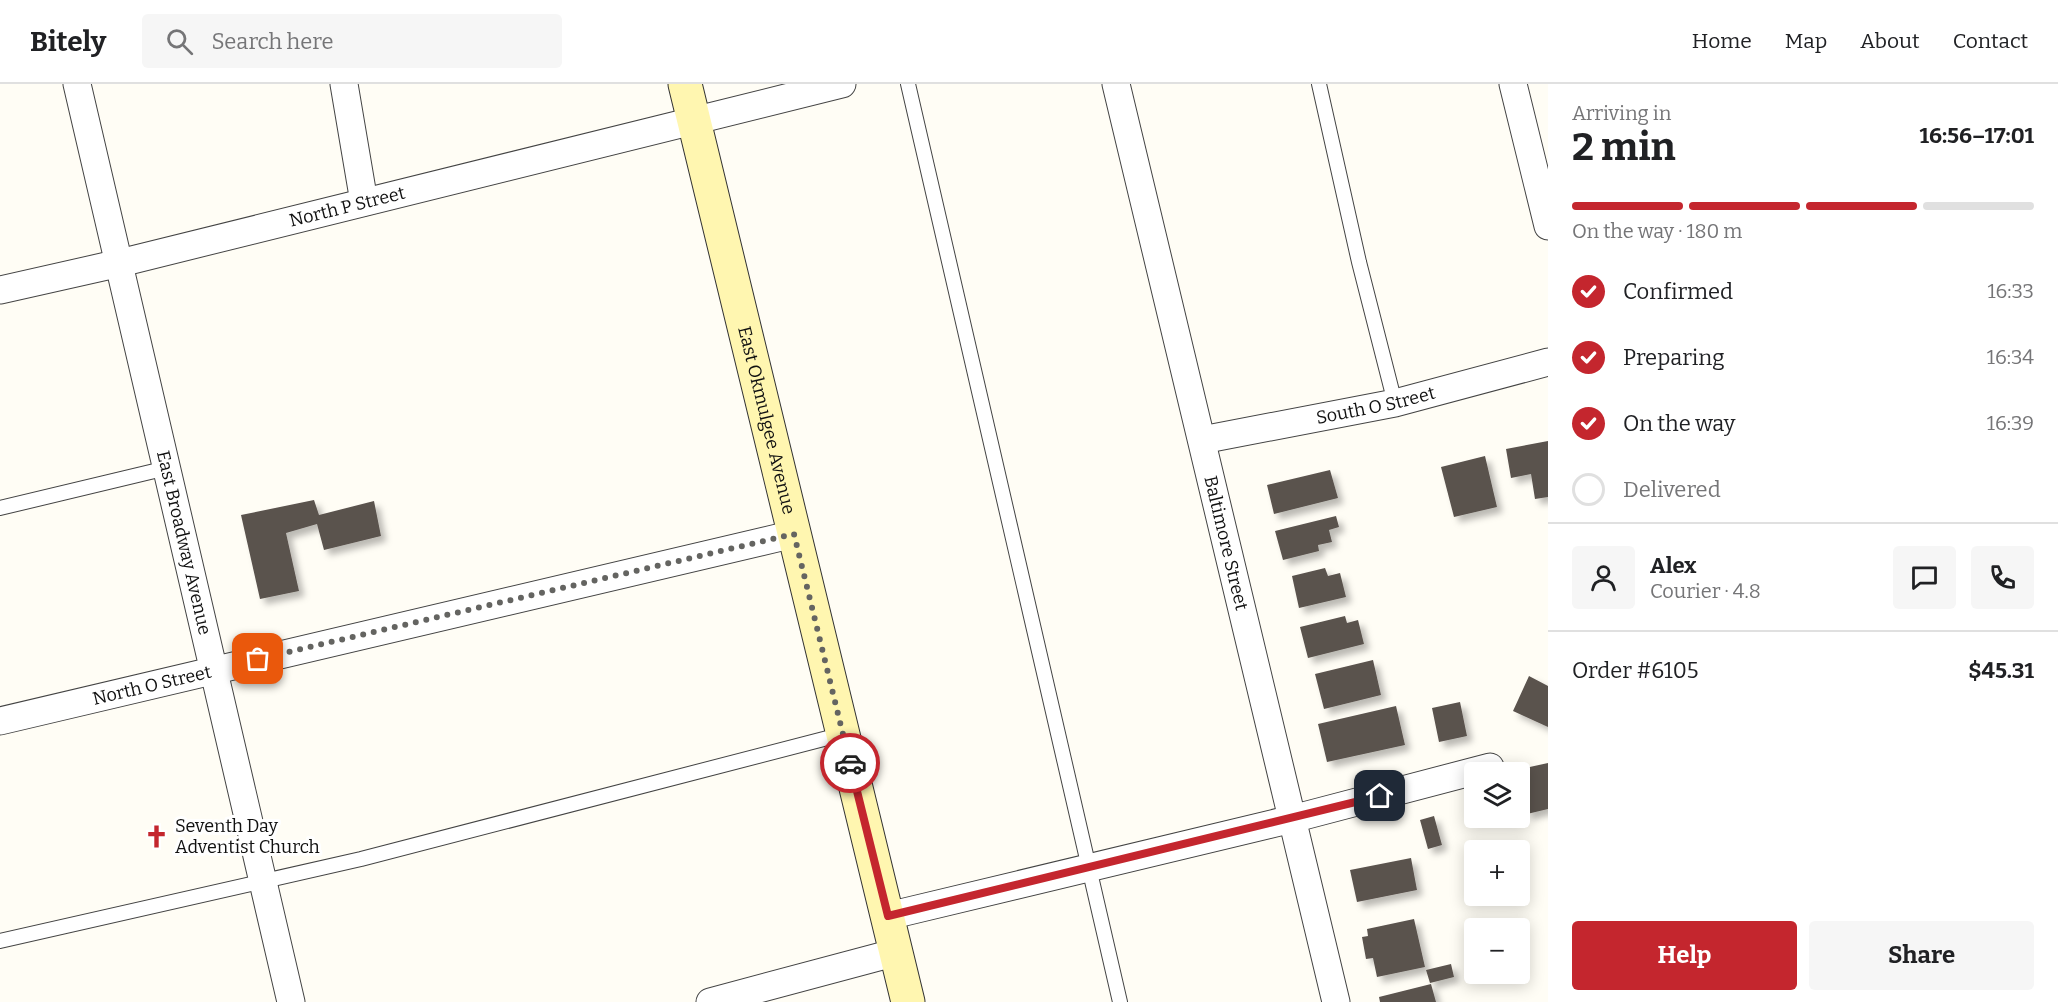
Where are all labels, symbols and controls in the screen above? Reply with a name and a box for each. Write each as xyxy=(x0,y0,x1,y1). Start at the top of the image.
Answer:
search box xyxy=(142,14,562,68)
text: Bitely xyxy=(30,25,106,58)
icon: search xyxy=(163,25,196,58)
text: Search here xyxy=(211,28,334,55)
text: Home xyxy=(1692,28,1752,54)
text: Map xyxy=(1785,28,1827,54)
text: About xyxy=(1860,28,1920,54)
text: Contact xyxy=(1953,28,2028,54)
text: Arriving in xyxy=(1572,101,1671,125)
text: 16:56–17:01 xyxy=(1919,122,2034,149)
text: 2 min xyxy=(1572,124,1676,170)
street label: North P Street xyxy=(287,182,408,232)
text: On the way · 180 m xyxy=(1572,219,1742,243)
icon: check xyxy=(1572,275,1605,308)
text: Confirmed xyxy=(1623,278,1733,305)
text: 16:33 xyxy=(1987,279,2034,303)
street label: East Okmulgee Avenue xyxy=(733,324,800,516)
icon: check xyxy=(1572,341,1605,374)
text: Preparing xyxy=(1623,344,1725,371)
text: 16:34 xyxy=(1987,345,2034,369)
street label: South O Street xyxy=(1314,382,1438,429)
icon: check xyxy=(1572,407,1605,440)
text: On the way xyxy=(1623,410,1735,437)
text: 16:39 xyxy=(1987,411,2034,435)
street label: East Broadway Avenue xyxy=(152,448,216,637)
street label: Baltimore Street xyxy=(1199,474,1253,613)
text: Delivered xyxy=(1623,476,1721,503)
button: person xyxy=(1572,546,1635,609)
button: chat xyxy=(1893,546,1956,609)
button: phone xyxy=(1971,546,2034,609)
text: Alex xyxy=(1650,552,1696,579)
text: Courier · 4.8 xyxy=(1650,579,1761,603)
pin xyxy=(232,633,283,684)
icon: bag xyxy=(241,642,274,675)
text: Order #6105 xyxy=(1572,657,1699,684)
text: $45.31 xyxy=(1968,657,2034,684)
street label: North O Street xyxy=(90,661,214,710)
courier xyxy=(820,733,880,793)
icon: car xyxy=(834,747,867,780)
map controls xyxy=(1464,762,1530,984)
button: layers xyxy=(1464,762,1530,828)
pin xyxy=(1354,770,1405,821)
icon: home xyxy=(1363,779,1396,812)
place label: Seventh Day Adventist Church xyxy=(175,815,320,858)
church icon: Seventh Day Adventist Church xyxy=(144,823,170,849)
button: + xyxy=(1464,840,1530,906)
button: − xyxy=(1464,918,1530,984)
button: Help xyxy=(1572,921,1797,990)
button: Share xyxy=(1809,921,2034,990)

